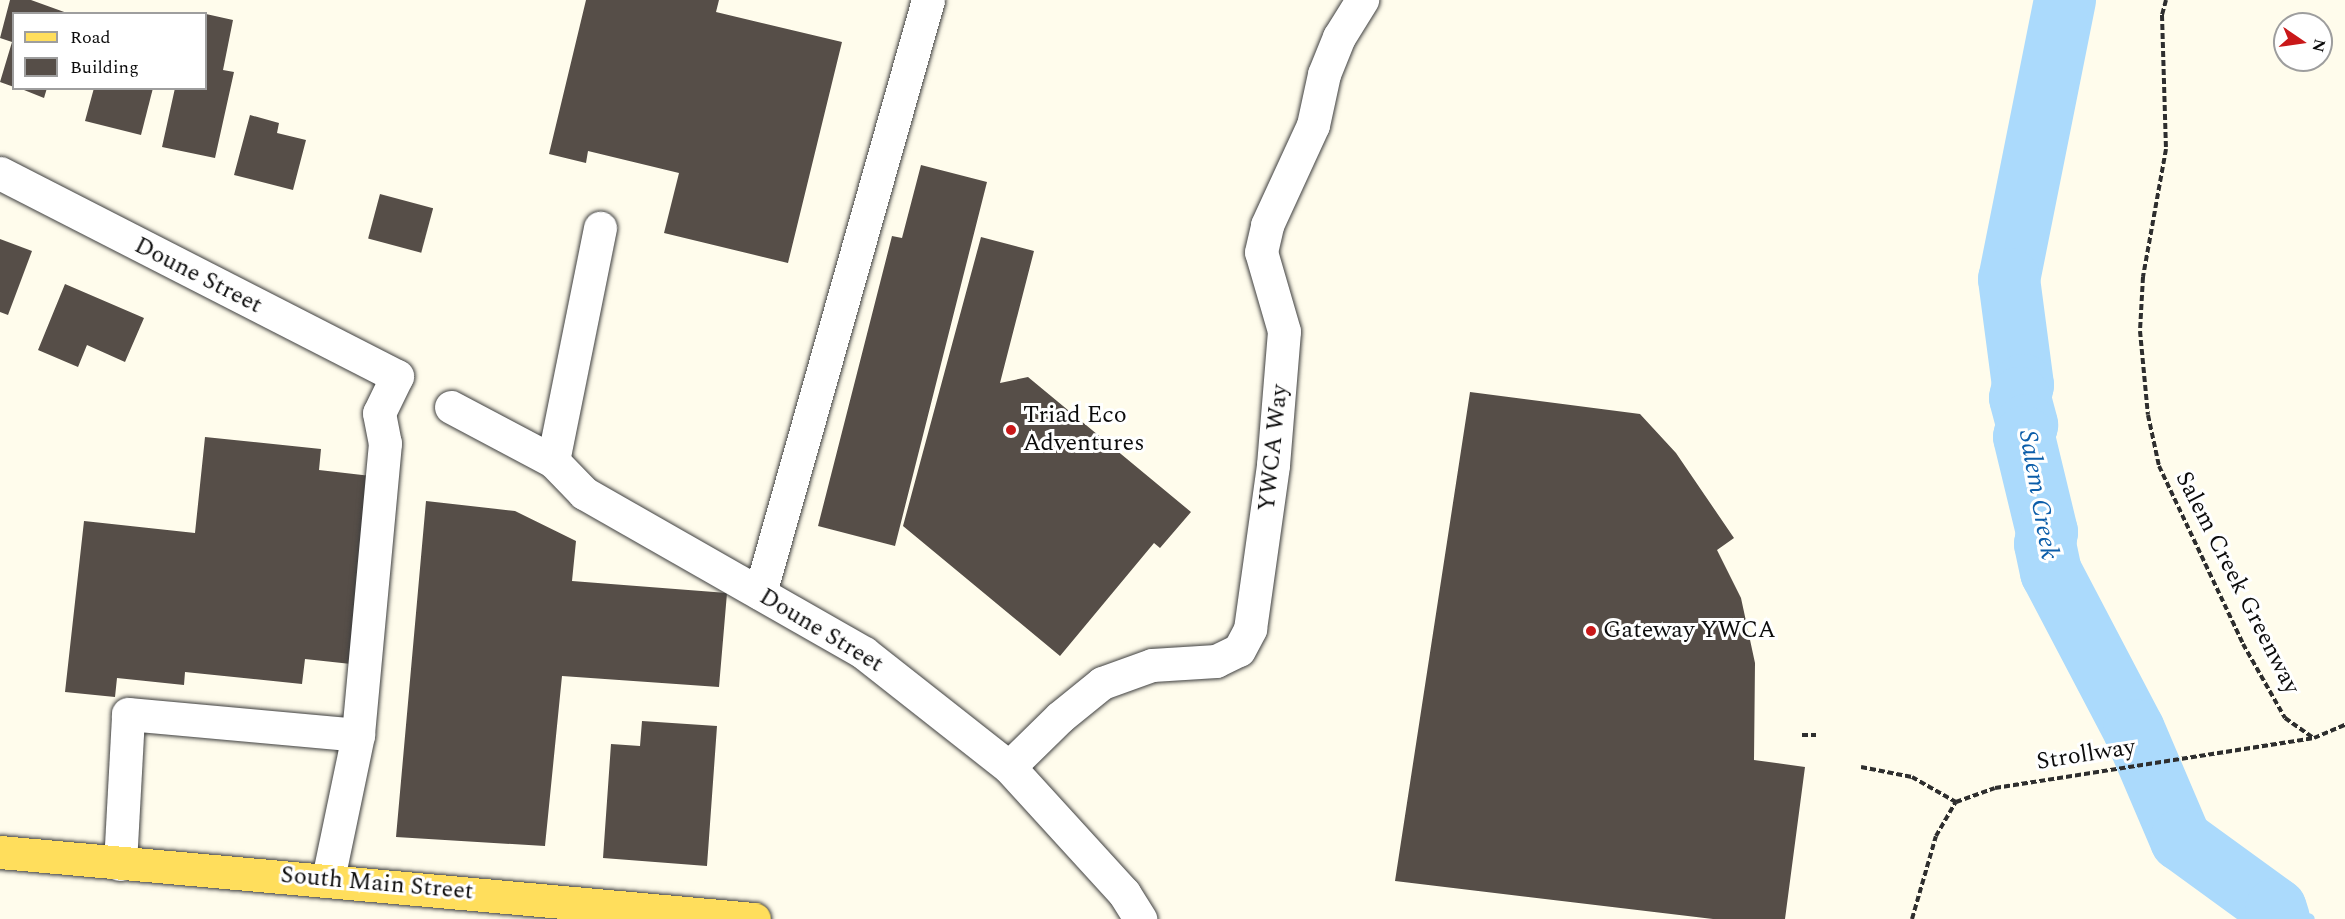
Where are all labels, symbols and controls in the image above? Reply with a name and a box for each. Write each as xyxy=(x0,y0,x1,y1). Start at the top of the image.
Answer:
legend xyxy=(12,12,207,90)
north arrow xyxy=(2273,12,2333,72)
text: Road xyxy=(70,24,111,51)
text: N xyxy=(2305,37,2332,55)
text: Building xyxy=(70,54,139,81)
street label: Doune Street xyxy=(129,231,267,321)
street label: YWCA Way xyxy=(1253,383,1295,513)
place label: Triad Eco Adventures xyxy=(1023,402,1145,458)
marker: Triad Eco Adventures xyxy=(1004,423,1018,437)
water label: Salem Creek xyxy=(2011,428,2065,562)
street label: Salem Creek Greenway xyxy=(2168,467,2306,699)
street label: Doune Street xyxy=(754,583,888,679)
place label: Gateway YWCA xyxy=(1603,617,1776,645)
marker: Gateway YWCA xyxy=(1584,624,1598,638)
street label: Strollway xyxy=(2035,733,2137,777)
street label: South Main Street xyxy=(279,861,475,907)

